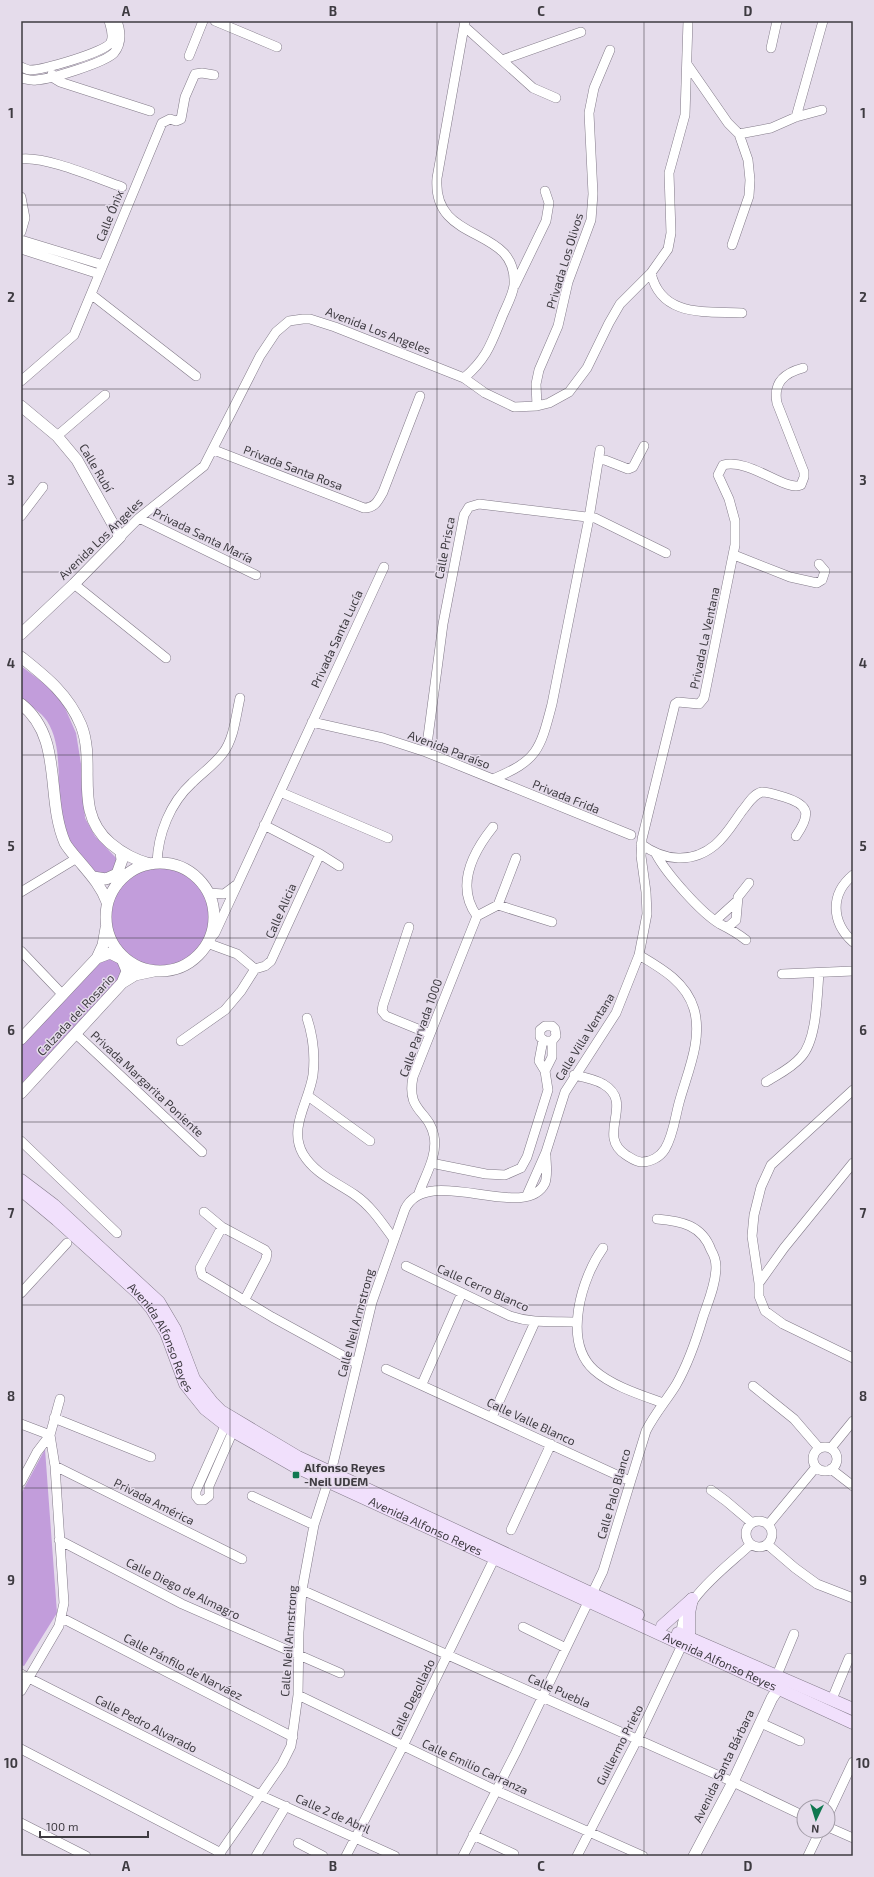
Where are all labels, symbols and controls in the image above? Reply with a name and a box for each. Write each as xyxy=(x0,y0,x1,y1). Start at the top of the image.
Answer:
text: A xyxy=(122,3,131,19)
text: B xyxy=(329,3,337,19)
text: C xyxy=(537,3,545,19)
text: D xyxy=(744,3,753,19)
text: 1 xyxy=(8,105,14,121)
text: 1 xyxy=(860,105,866,121)
street label: Calle Ónix xyxy=(92,187,126,243)
street label: Privada Los Olivos xyxy=(543,211,585,310)
text: 2 xyxy=(7,289,15,305)
text: 2 xyxy=(859,289,867,305)
street label: Avenida Los Angeles xyxy=(324,304,433,357)
street label: Calle Rubí xyxy=(77,441,117,495)
street label: Privada Santa Rosa xyxy=(242,442,345,492)
text: 3 xyxy=(7,472,15,488)
text: 3 xyxy=(859,472,867,488)
street label: Avenida Los Angeles xyxy=(55,495,145,582)
street label: Privada Santa María xyxy=(151,505,256,565)
street label: Calle Prisca xyxy=(431,515,457,580)
street label: Privada La Ventana xyxy=(686,585,722,690)
street label: Privada Santa Lucía xyxy=(307,587,365,690)
text: 4 xyxy=(7,655,15,671)
text: 4 xyxy=(859,655,867,671)
street label: Avenida Paraíso xyxy=(406,727,493,771)
street label: Privada Frida xyxy=(531,776,602,816)
text: 5 xyxy=(7,838,15,854)
text: 5 xyxy=(859,838,867,854)
street label: Calle Alicia xyxy=(262,881,298,940)
street label: Calzada del Rosario xyxy=(34,970,117,1058)
street label: Calle Parvada 1000 xyxy=(396,977,444,1079)
street label: Calle Villa Ventana xyxy=(552,990,617,1083)
text: 6 xyxy=(7,1022,15,1038)
text: 6 xyxy=(859,1022,867,1038)
street label: Privada Margarita Poniente xyxy=(88,1027,207,1139)
text: 7 xyxy=(8,1205,15,1221)
text: 7 xyxy=(860,1205,867,1221)
street label: Calle Cerro Blanco xyxy=(435,1261,532,1314)
street label: Calle Neil Armstrong xyxy=(334,1267,376,1379)
street label: Avenida Alfonso Reyes xyxy=(125,1279,196,1394)
text: 8 xyxy=(7,1388,15,1404)
text: 8 xyxy=(859,1388,867,1404)
street label: Calle Valle Blanco xyxy=(485,1394,578,1448)
street label: Calle Palo Blanco xyxy=(593,1447,633,1541)
place label: Alfonso Reyes -Neil UDEM xyxy=(304,1460,385,1488)
marker: Alfonso Reyes -Neil UDEM xyxy=(291,1470,301,1480)
street label: Privada América xyxy=(112,1475,197,1527)
street label: Avenida Alfonso Reyes xyxy=(367,1493,485,1558)
street label: Calle Diego de Almagro xyxy=(124,1554,243,1622)
text: 9 xyxy=(7,1572,15,1588)
text: 9 xyxy=(859,1572,867,1588)
street label: Calle Neil Armstrong xyxy=(277,1584,299,1697)
street label: Avenida Alfonso Reyes xyxy=(661,1629,779,1693)
street label: Calle Pánfilo de Narváez xyxy=(122,1630,245,1702)
street label: Calle Degollado xyxy=(387,1656,437,1739)
street label: Calle Puebla xyxy=(526,1670,593,1710)
street label: Calle Pedro Alvarado xyxy=(93,1691,200,1755)
street label: Guillermo Prieto xyxy=(593,1702,646,1787)
street label: Avenida Santa Bárbara xyxy=(690,1707,757,1824)
street label: Calle Emilio Carranza xyxy=(420,1735,531,1797)
text: 10 xyxy=(4,1755,18,1771)
text: 10 xyxy=(856,1755,870,1771)
street label: Calle 2 de Abril xyxy=(294,1790,373,1836)
north arrow xyxy=(796,1799,836,1839)
scale bar xyxy=(40,1813,148,1839)
text: 100 m xyxy=(46,1819,78,1833)
text: N xyxy=(811,1823,820,1836)
text: A xyxy=(122,1858,131,1874)
text: B xyxy=(329,1858,337,1874)
text: C xyxy=(537,1858,545,1874)
text: D xyxy=(744,1858,753,1874)

